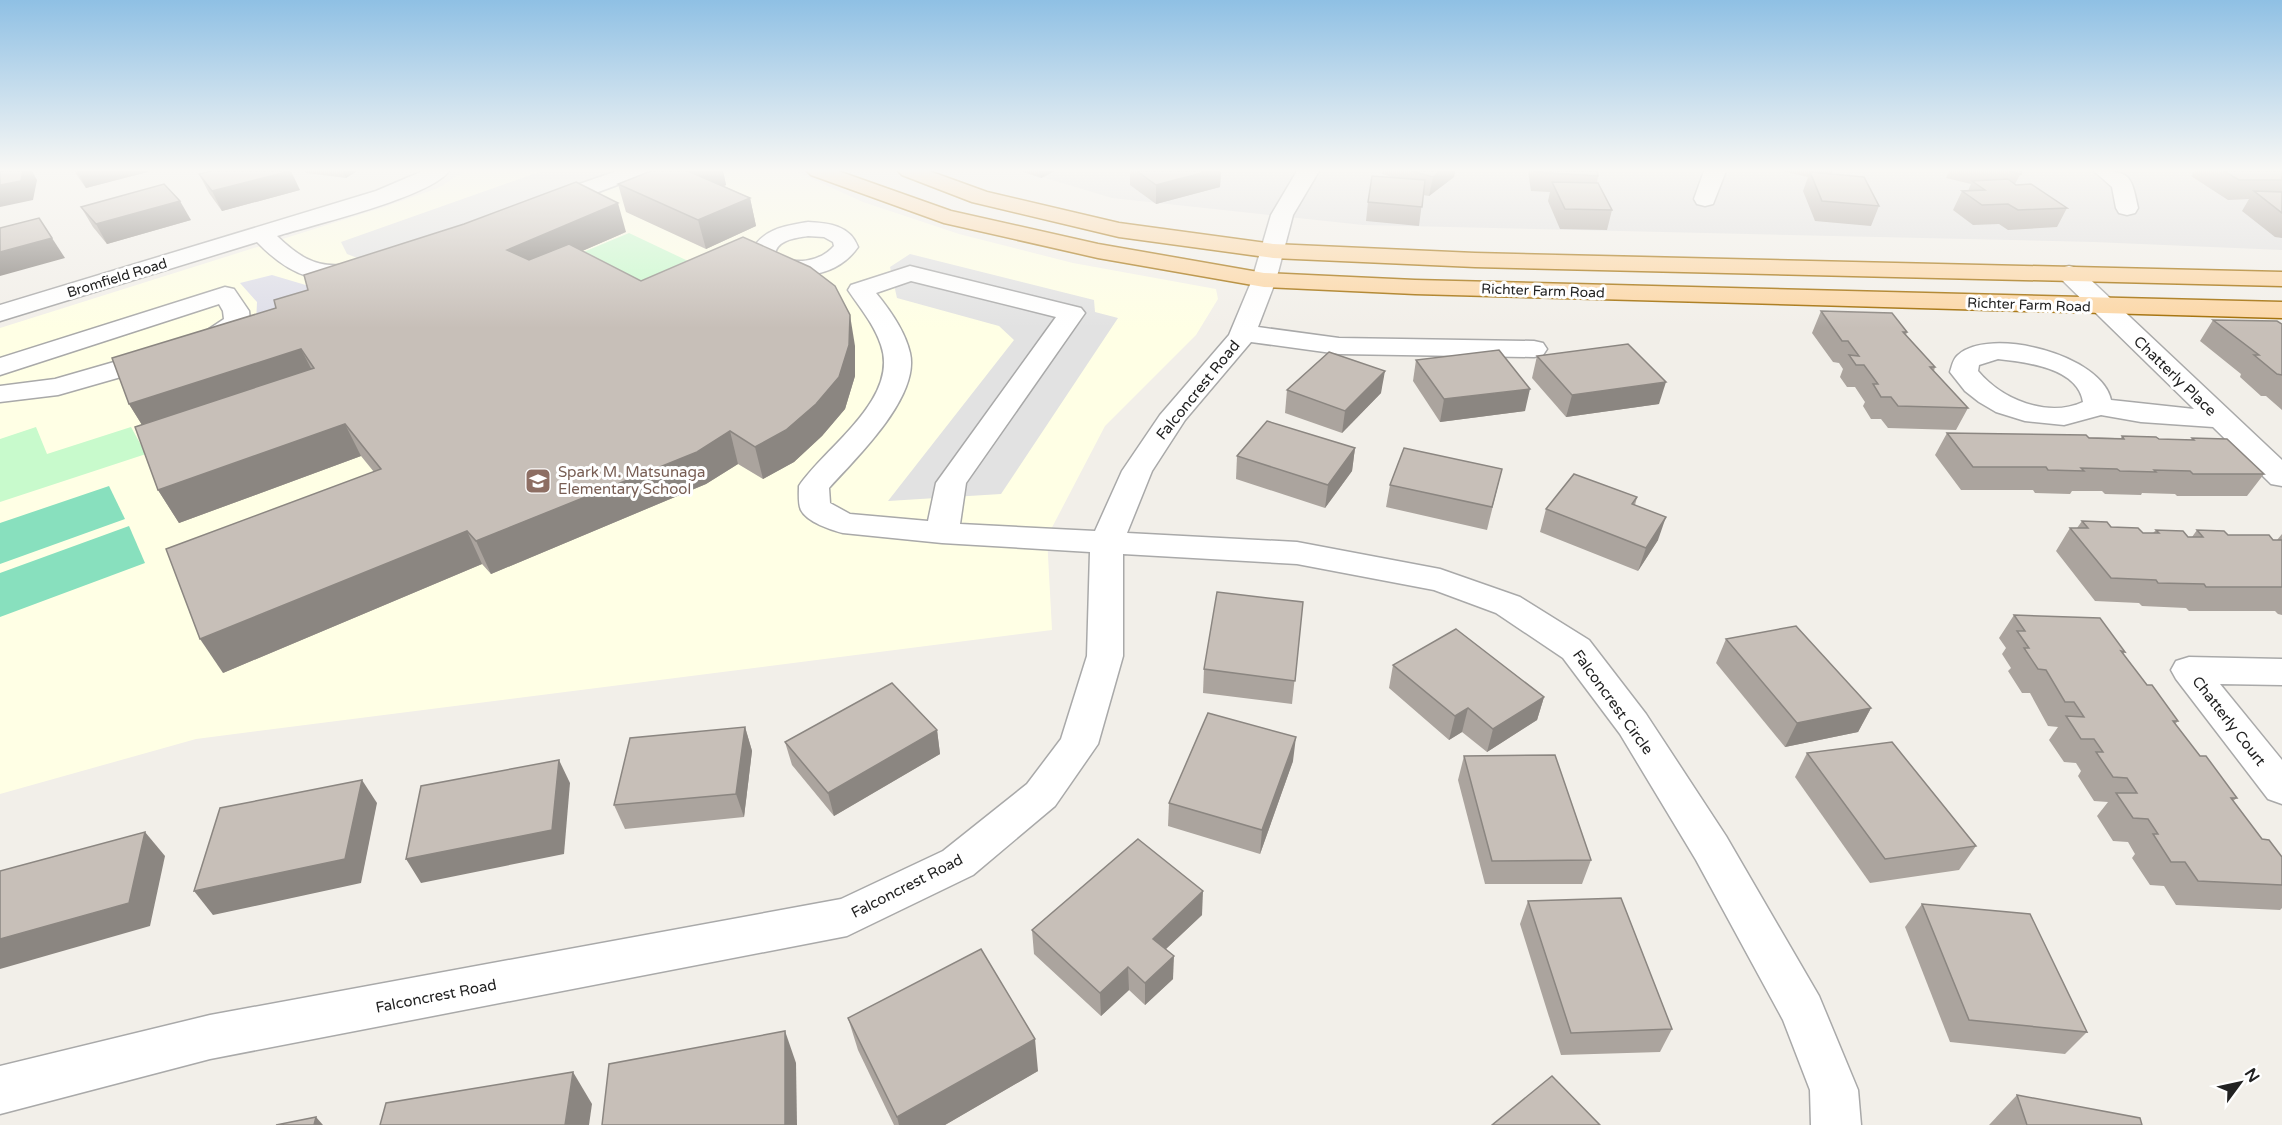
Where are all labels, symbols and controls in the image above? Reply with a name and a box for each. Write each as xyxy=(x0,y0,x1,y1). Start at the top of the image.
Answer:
street label: Bromfield Road xyxy=(65,255,169,301)
street label: Richter Farm Road xyxy=(1481,280,1605,302)
street label: Richter Farm Road xyxy=(1967,294,2091,316)
street label: Chatterly Place xyxy=(2130,332,2220,420)
street label: Falconcrest Road xyxy=(1152,337,1244,443)
place label: Spark M. Matsunaga Elementary School xyxy=(558,463,705,498)
school or university icon: Spark M. Matsunaga Elementary School xyxy=(523,466,553,496)
street label: Falconcrest Circle xyxy=(1569,646,1657,758)
street label: Chatterly Court xyxy=(2188,673,2270,770)
street label: Falconcrest Road xyxy=(848,850,966,922)
street label: Falconcrest Road xyxy=(374,975,498,1017)
north arrow xyxy=(2210,1053,2270,1113)
text: N xyxy=(2240,1065,2264,1086)

